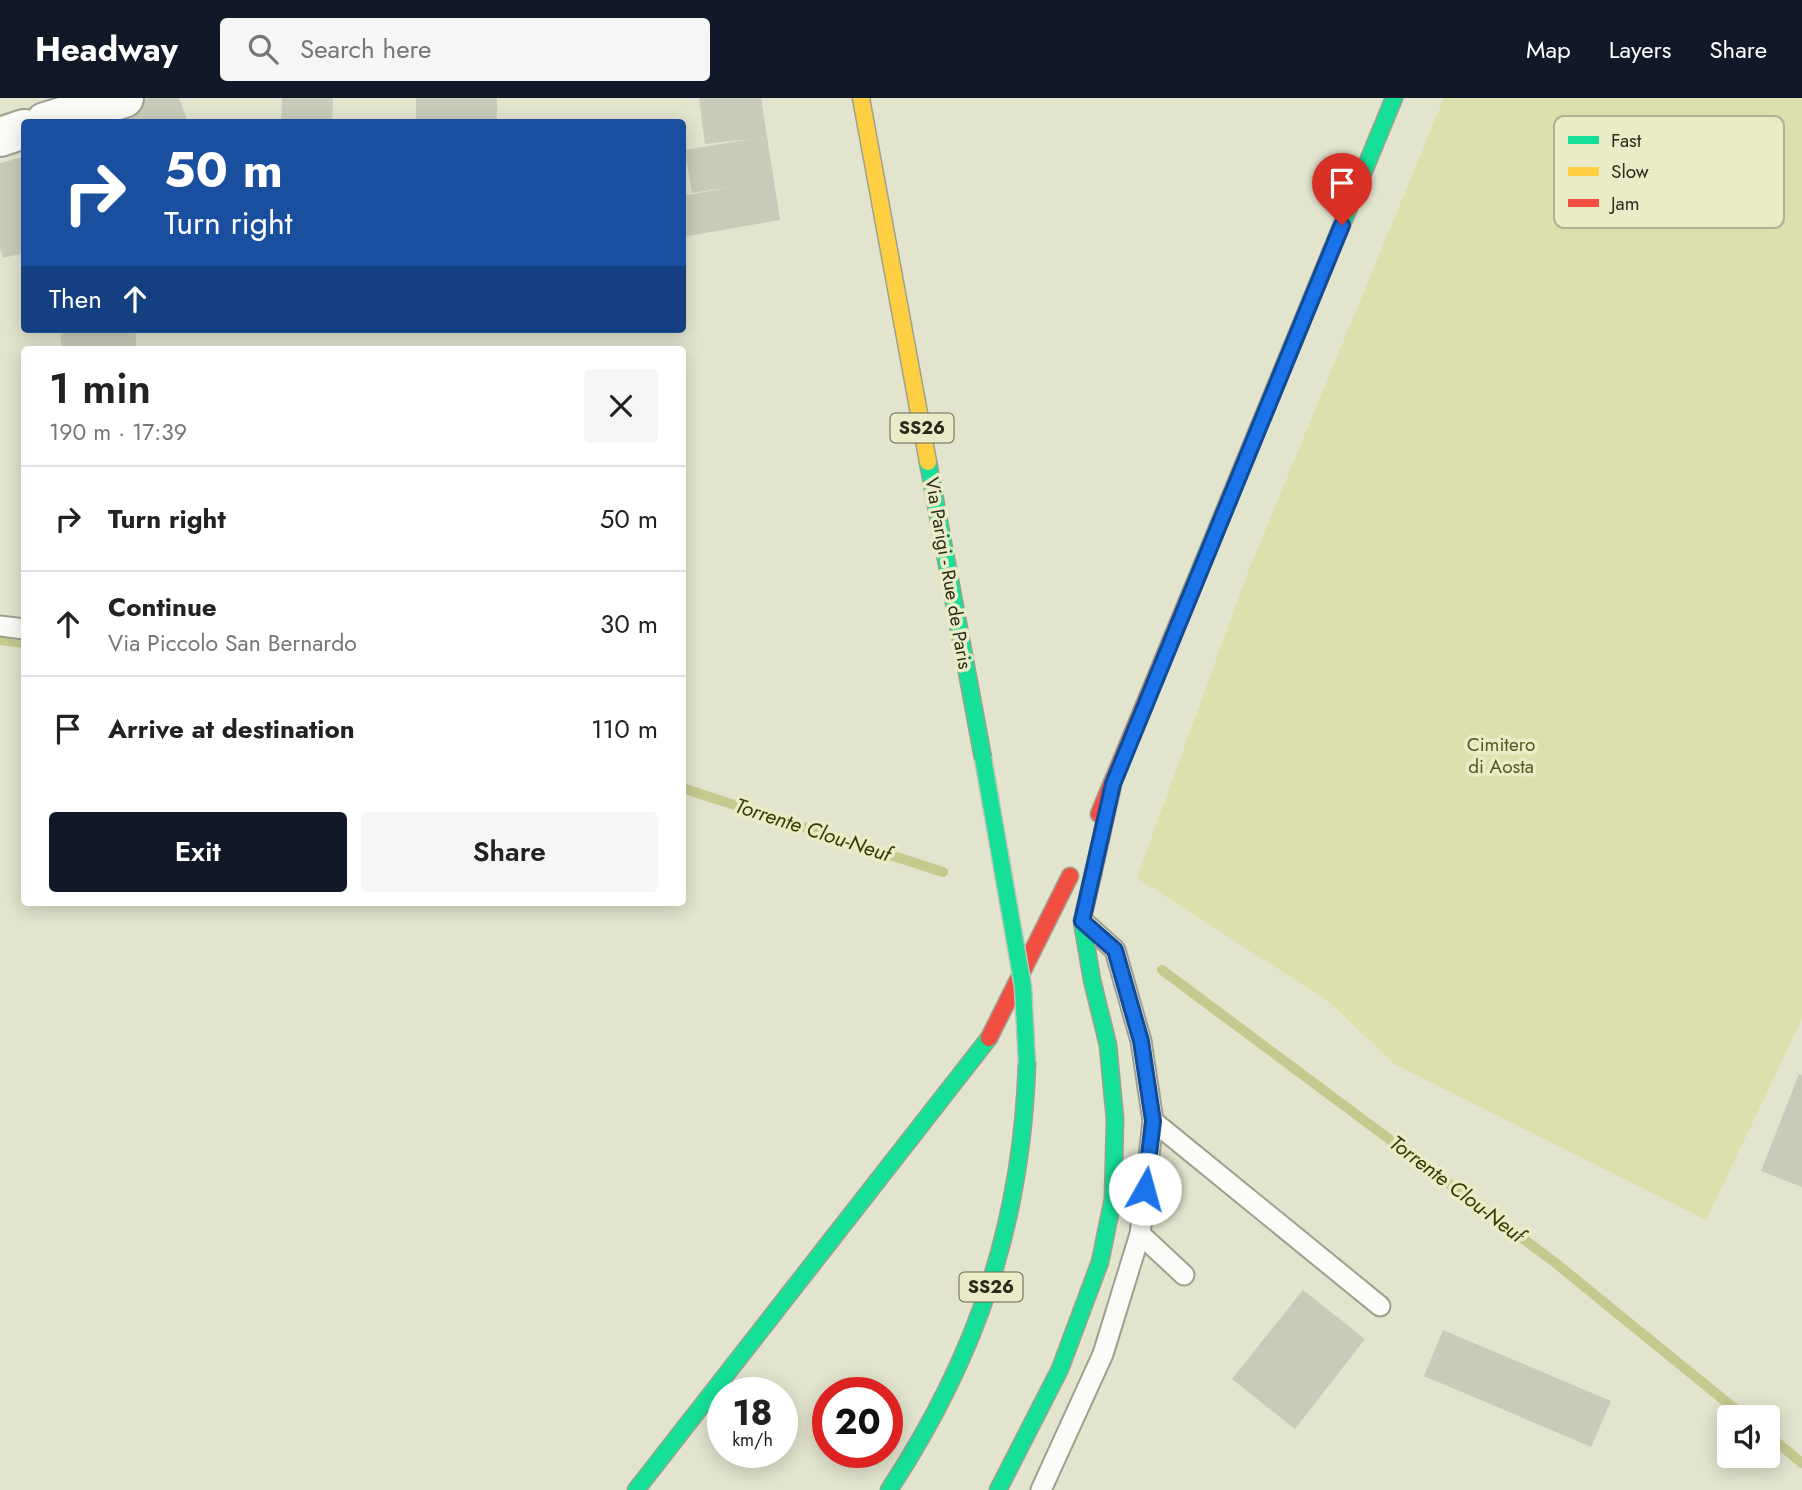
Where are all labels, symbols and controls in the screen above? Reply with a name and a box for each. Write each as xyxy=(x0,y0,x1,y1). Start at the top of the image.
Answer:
search box xyxy=(220,18,710,81)
text: Headway xyxy=(35,26,178,73)
icon: search xyxy=(244,30,282,68)
text: Search here xyxy=(300,30,431,68)
text: Map xyxy=(1526,32,1571,67)
text: Layers xyxy=(1609,32,1671,67)
text: Share xyxy=(1709,32,1767,67)
legend xyxy=(1554,116,1784,228)
text: Fast xyxy=(1611,127,1642,154)
text: 50 m xyxy=(164,135,283,205)
icon: right xyxy=(49,147,140,238)
pin xyxy=(1312,153,1372,225)
text: Slow xyxy=(1611,158,1649,185)
icon: arrive xyxy=(1323,164,1361,202)
text: Jam xyxy=(1608,190,1640,217)
text: Turn right xyxy=(164,200,293,246)
text: Then xyxy=(49,280,102,318)
icon: ahead xyxy=(116,280,154,318)
text: 1 min xyxy=(49,358,151,419)
button: close xyxy=(584,369,658,443)
road number: SS26 xyxy=(890,414,954,442)
text: 190 m · 17:39 xyxy=(49,415,187,449)
street label: Via Parigi - Rue de Paris xyxy=(918,475,979,672)
icon: right xyxy=(49,500,87,538)
text: Turn right xyxy=(108,500,226,538)
text: 50 m xyxy=(600,500,658,538)
text: Continue xyxy=(108,588,217,626)
icon: ahead xyxy=(49,605,87,643)
text: 30 m xyxy=(600,605,658,643)
text: Via Piccolo San Bernardo xyxy=(108,626,357,660)
icon: arrive xyxy=(49,710,87,748)
text: Arrive at destination xyxy=(108,710,355,748)
text: 110 m xyxy=(591,710,658,748)
park label: Cimitero di Aosta xyxy=(1467,731,1535,780)
water label: Torrente Clou-Neuf xyxy=(731,791,898,870)
button: Exit xyxy=(49,812,347,892)
button: Share xyxy=(361,812,658,892)
water label: Torrente Clou-Neuf xyxy=(1383,1128,1533,1252)
position arrow xyxy=(1108,1152,1182,1226)
road number: SS26 xyxy=(960,1272,1023,1302)
speed limit sign: 20 xyxy=(812,1377,903,1468)
text: 18 xyxy=(733,1388,772,1438)
map controls xyxy=(1717,1405,1780,1468)
button: sound xyxy=(1717,1405,1780,1468)
text: km/h xyxy=(732,1427,773,1453)

